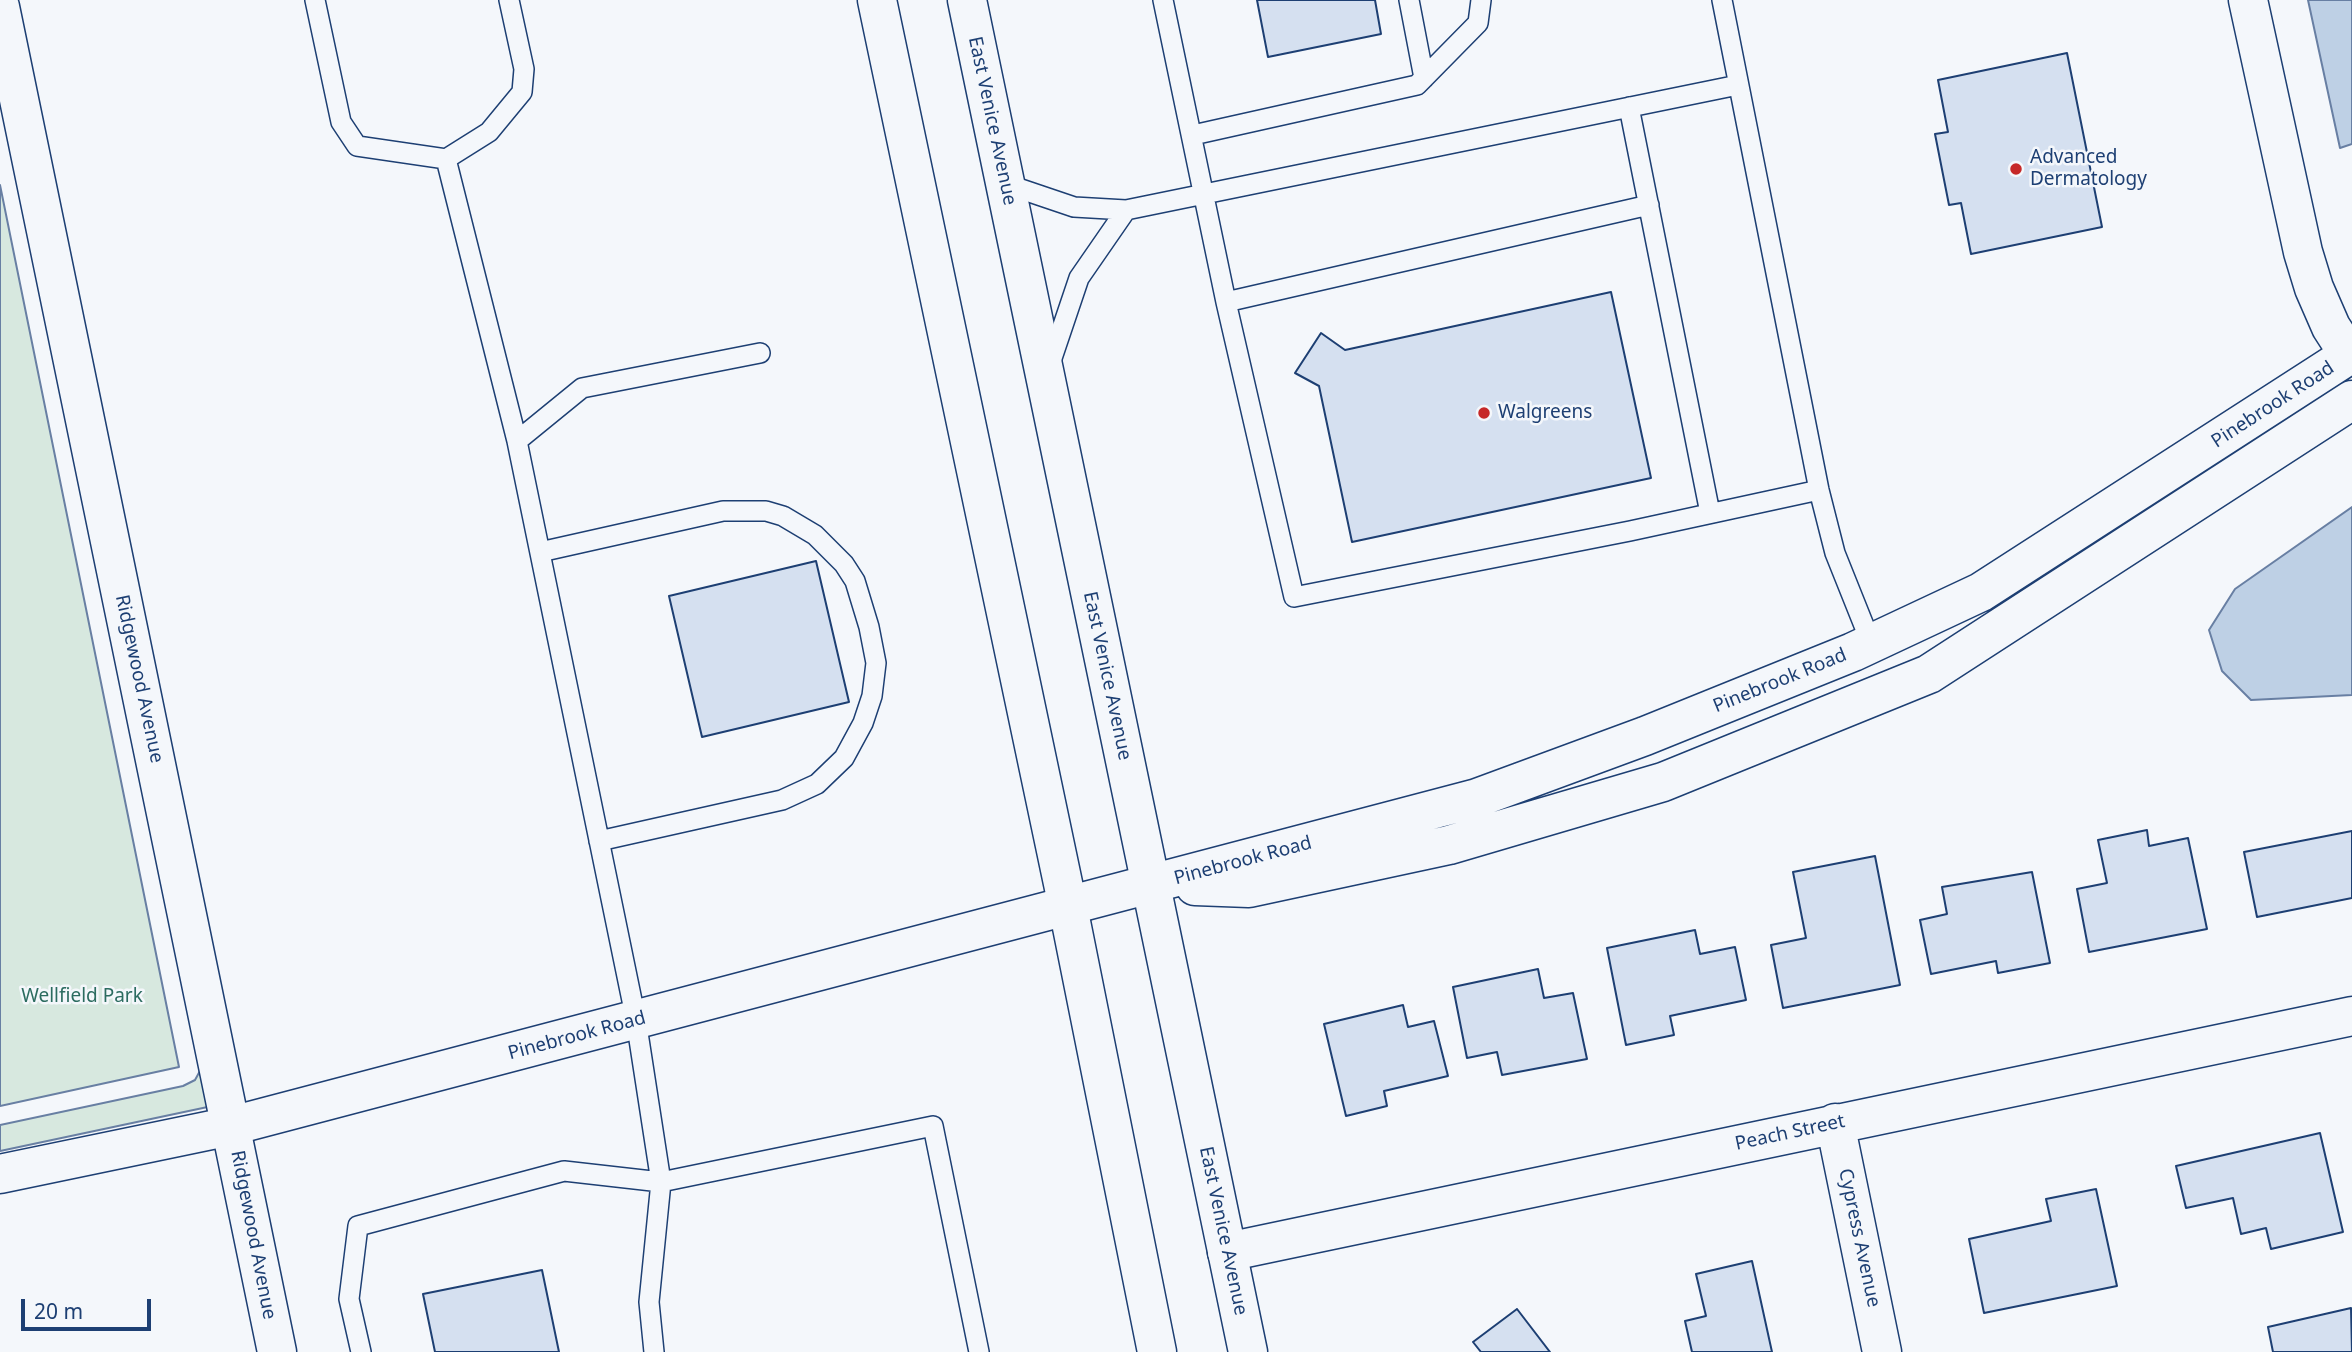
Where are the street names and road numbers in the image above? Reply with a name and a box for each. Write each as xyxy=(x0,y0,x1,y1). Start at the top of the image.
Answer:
street label: East Venice Avenue xyxy=(963,35,1021,207)
street label: Pinebrook Road xyxy=(2207,357,2339,453)
street label: East Venice Avenue xyxy=(1078,590,1136,762)
street label: Ridgewood Avenue xyxy=(110,593,168,765)
street label: Pinebrook Road xyxy=(1710,644,1850,718)
street label: Pinebrook Road xyxy=(1172,832,1314,890)
street label: Pinebrook Road xyxy=(506,1007,648,1065)
street label: Peach Street xyxy=(1733,1110,1847,1156)
street label: East Venice Avenue xyxy=(1194,1145,1252,1317)
street label: Ridgewood Avenue xyxy=(225,1149,281,1321)
street label: Cypress Avenue xyxy=(1833,1166,1885,1310)

